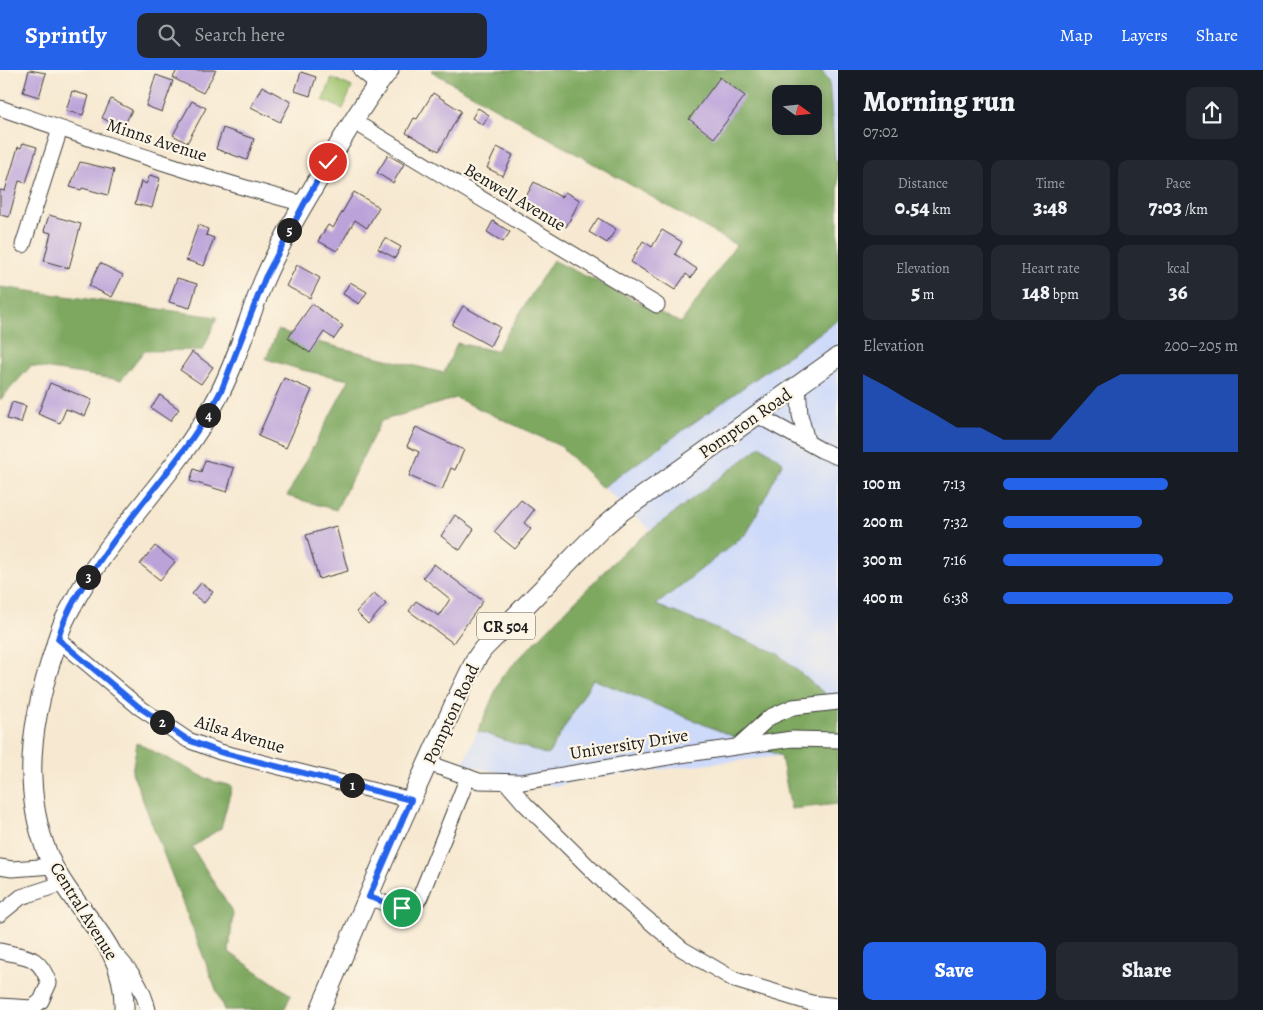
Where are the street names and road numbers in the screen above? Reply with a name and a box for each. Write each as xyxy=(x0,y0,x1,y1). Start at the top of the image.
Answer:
street label: Minns Avenue xyxy=(104,112,210,168)
street label: Benwell Avenue xyxy=(460,157,570,237)
street label: Pompton Road xyxy=(694,382,797,464)
road number: CR 504 xyxy=(477,612,535,640)
street label: Pompton Road xyxy=(417,660,485,768)
street label: Ailsa Avenue xyxy=(191,709,288,759)
street label: University Drive xyxy=(568,723,690,765)
street label: Central Avenue xyxy=(44,857,124,965)

